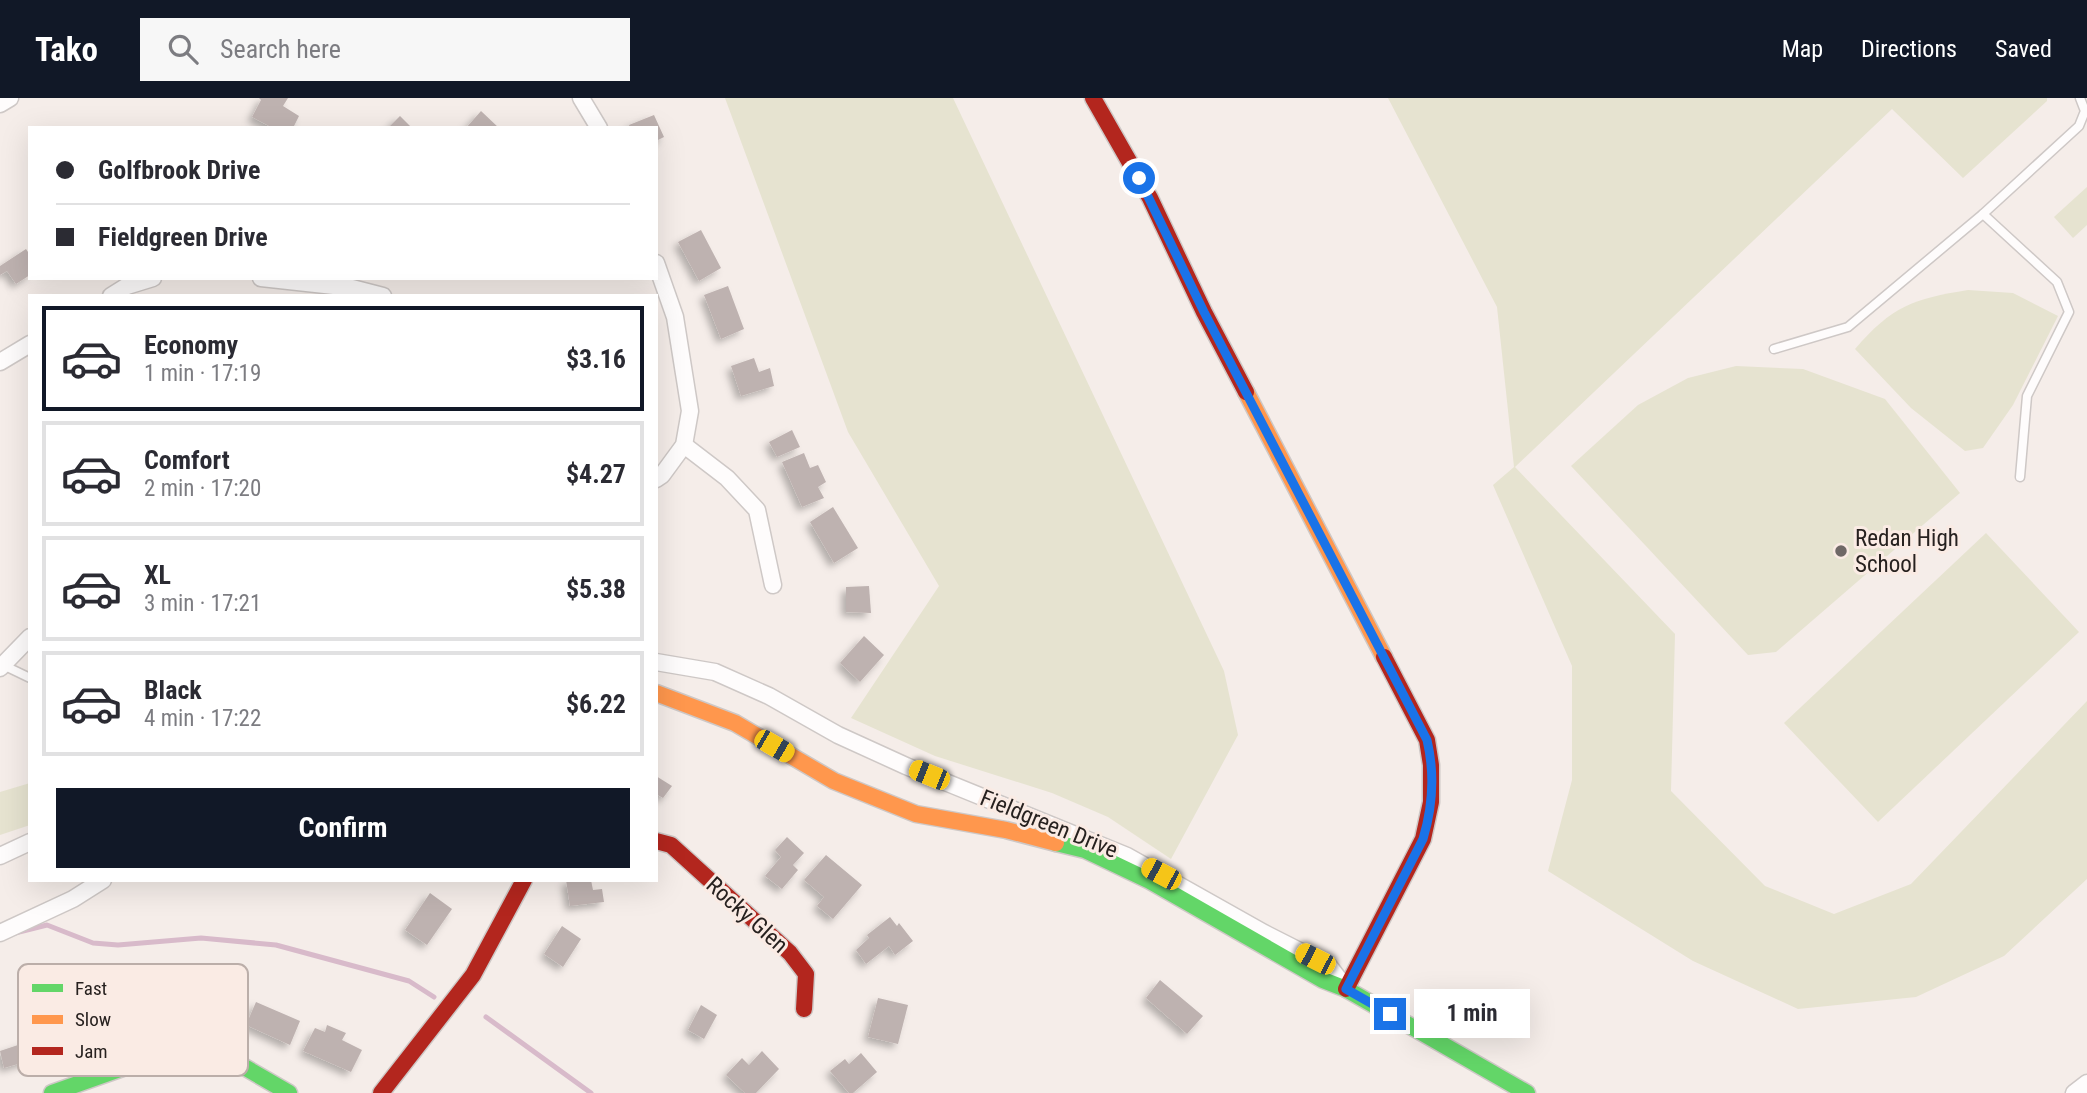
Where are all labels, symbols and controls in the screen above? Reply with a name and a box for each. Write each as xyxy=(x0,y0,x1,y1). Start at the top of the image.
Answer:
search box xyxy=(140,18,630,81)
text: Tako xyxy=(35,30,98,69)
icon: search xyxy=(164,30,202,68)
text: Search here xyxy=(220,34,341,64)
text: Map xyxy=(1782,35,1823,63)
text: Directions xyxy=(1861,35,1957,63)
text: Saved xyxy=(1995,35,2052,63)
text: Golfbrook Drive xyxy=(98,155,260,185)
route start xyxy=(1123,162,1155,194)
text: Fieldgreen Drive xyxy=(98,222,268,252)
icon: car xyxy=(60,327,123,390)
text: Economy xyxy=(144,330,238,360)
text: $3.16 xyxy=(566,344,626,374)
text: 1 min · 17:19 xyxy=(144,360,261,387)
icon: car xyxy=(60,442,123,505)
text: Comfort xyxy=(144,445,230,475)
text: $4.27 xyxy=(566,459,626,489)
text: 2 min · 17:20 xyxy=(144,475,261,502)
place label: Redan High School xyxy=(1855,525,1959,578)
marker: Redan High School xyxy=(1833,543,1849,559)
icon: car xyxy=(60,557,123,620)
text: XL xyxy=(144,560,171,590)
text: $5.38 xyxy=(566,574,626,604)
text: 3 min · 17:21 xyxy=(144,590,261,617)
icon: car xyxy=(60,672,123,735)
text: Black xyxy=(144,675,202,705)
text: $6.22 xyxy=(566,689,626,719)
text: 4 min · 17:22 xyxy=(144,705,261,732)
car xyxy=(751,726,798,766)
car xyxy=(906,757,953,793)
street label: Fieldgreen Drive xyxy=(976,784,1122,864)
button: Confirm xyxy=(56,788,630,868)
car xyxy=(1138,855,1185,893)
street label: Rocky Glen xyxy=(701,871,793,959)
car xyxy=(1292,940,1339,978)
legend xyxy=(18,964,248,1076)
text: Fast xyxy=(75,977,107,1000)
callout: 1 min xyxy=(1414,990,1530,1038)
route end xyxy=(1374,998,1406,1030)
text: 1 min xyxy=(1446,1000,1498,1027)
text: Slow xyxy=(75,1008,111,1031)
text: Jam xyxy=(75,1040,108,1063)

